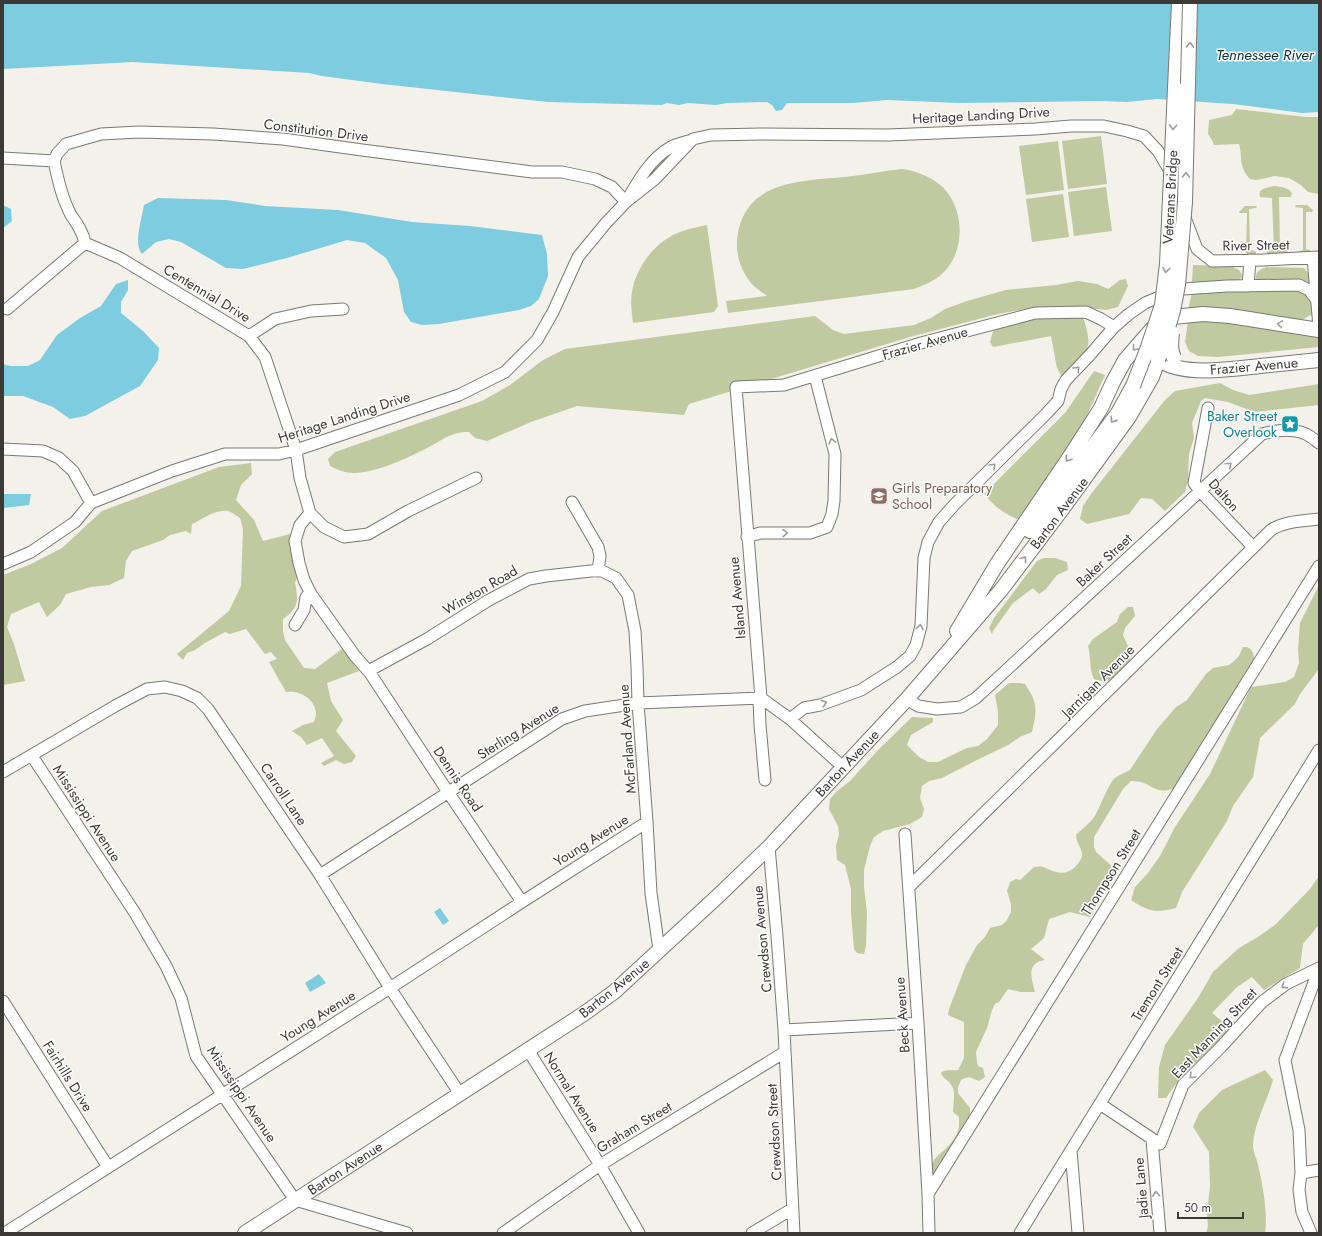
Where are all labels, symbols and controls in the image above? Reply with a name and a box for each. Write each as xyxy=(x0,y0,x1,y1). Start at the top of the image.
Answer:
one-way arrow xyxy=(1186,42,1194,48)
water label: Tennessee River xyxy=(1216,44,1315,66)
street label: Heritage Landing Drive xyxy=(912,101,1050,129)
street label: Constitution Drive xyxy=(263,114,369,146)
one-way arrow xyxy=(1169,124,1178,130)
street label: Veterans Bridge xyxy=(1158,150,1182,244)
one-way arrow xyxy=(1182,172,1190,178)
street label: River Street xyxy=(1222,234,1290,256)
street label: Centennial Drive xyxy=(160,259,254,327)
one-way arrow xyxy=(1162,267,1171,273)
one-way arrow xyxy=(1277,320,1284,329)
street label: Frazier Avenue xyxy=(880,321,970,365)
one-way arrow xyxy=(1132,343,1139,351)
street label: Frazier Avenue xyxy=(1209,352,1299,380)
one-way arrow xyxy=(1072,366,1080,374)
street label: Heritage Landing Drive xyxy=(275,386,413,448)
place label: Baker Street Overlook xyxy=(1207,406,1278,442)
place icon: Baker Street Overlook xyxy=(1280,414,1300,434)
one-way arrow xyxy=(1110,416,1118,423)
one-way arrow xyxy=(828,438,837,445)
one-way arrow xyxy=(1065,455,1073,462)
one-way arrow xyxy=(1224,462,1232,470)
one-way arrow xyxy=(988,463,996,471)
street label: Barton Avenue xyxy=(1025,473,1093,553)
street label: Dalton xyxy=(1204,474,1244,516)
place label: Girls Preparatory School xyxy=(892,478,993,514)
school or university icon: Girls Preparatory School xyxy=(869,486,889,506)
street label: Baker Street xyxy=(1072,528,1137,591)
one-way arrow xyxy=(782,529,788,537)
street label: Island Avenue xyxy=(723,556,751,640)
one-way arrow xyxy=(1020,556,1027,563)
street label: Winston Road xyxy=(439,561,521,619)
one-way arrow xyxy=(916,624,924,630)
street label: Jarnigan Avenue xyxy=(1056,640,1139,723)
street label: McFarland Avenue xyxy=(613,684,641,794)
street label: Sterling Avenue xyxy=(473,698,563,764)
one-way arrow xyxy=(821,700,828,708)
street label: Barton Avenue xyxy=(811,725,883,801)
street label: Dennis Road xyxy=(429,742,487,816)
street label: Carroll Lane xyxy=(256,759,312,829)
street label: Mississippi Avenue xyxy=(48,760,126,866)
street label: Young Avenue xyxy=(550,809,632,871)
street label: Thompson Street xyxy=(1076,824,1146,919)
street label: Crewdson Avenue xyxy=(747,885,777,993)
street label: Tremont Street xyxy=(1126,943,1188,1025)
street label: Barton Avenue xyxy=(574,953,654,1023)
street label: Beck Avenue xyxy=(889,977,915,1053)
one-way arrow xyxy=(1282,981,1289,988)
street label: East Manning Street xyxy=(1167,983,1262,1083)
street label: Young Avenue xyxy=(277,985,359,1047)
street label: Fairhills Drive xyxy=(38,1037,98,1115)
street label: Mississippi Avenue xyxy=(202,1042,282,1146)
street label: Normal Avenue xyxy=(539,1048,605,1136)
one-way arrow xyxy=(1189,1071,1197,1079)
street label: Crewdson Street xyxy=(761,1082,787,1181)
street label: Graham Street xyxy=(592,1096,676,1157)
street label: Barton Avenue xyxy=(304,1136,386,1200)
street label: Jadie Lane xyxy=(1128,1157,1154,1221)
one-way arrow xyxy=(1152,1191,1161,1197)
scale bar xyxy=(1178,1194,1243,1220)
text: 50 m xyxy=(1184,1199,1211,1217)

